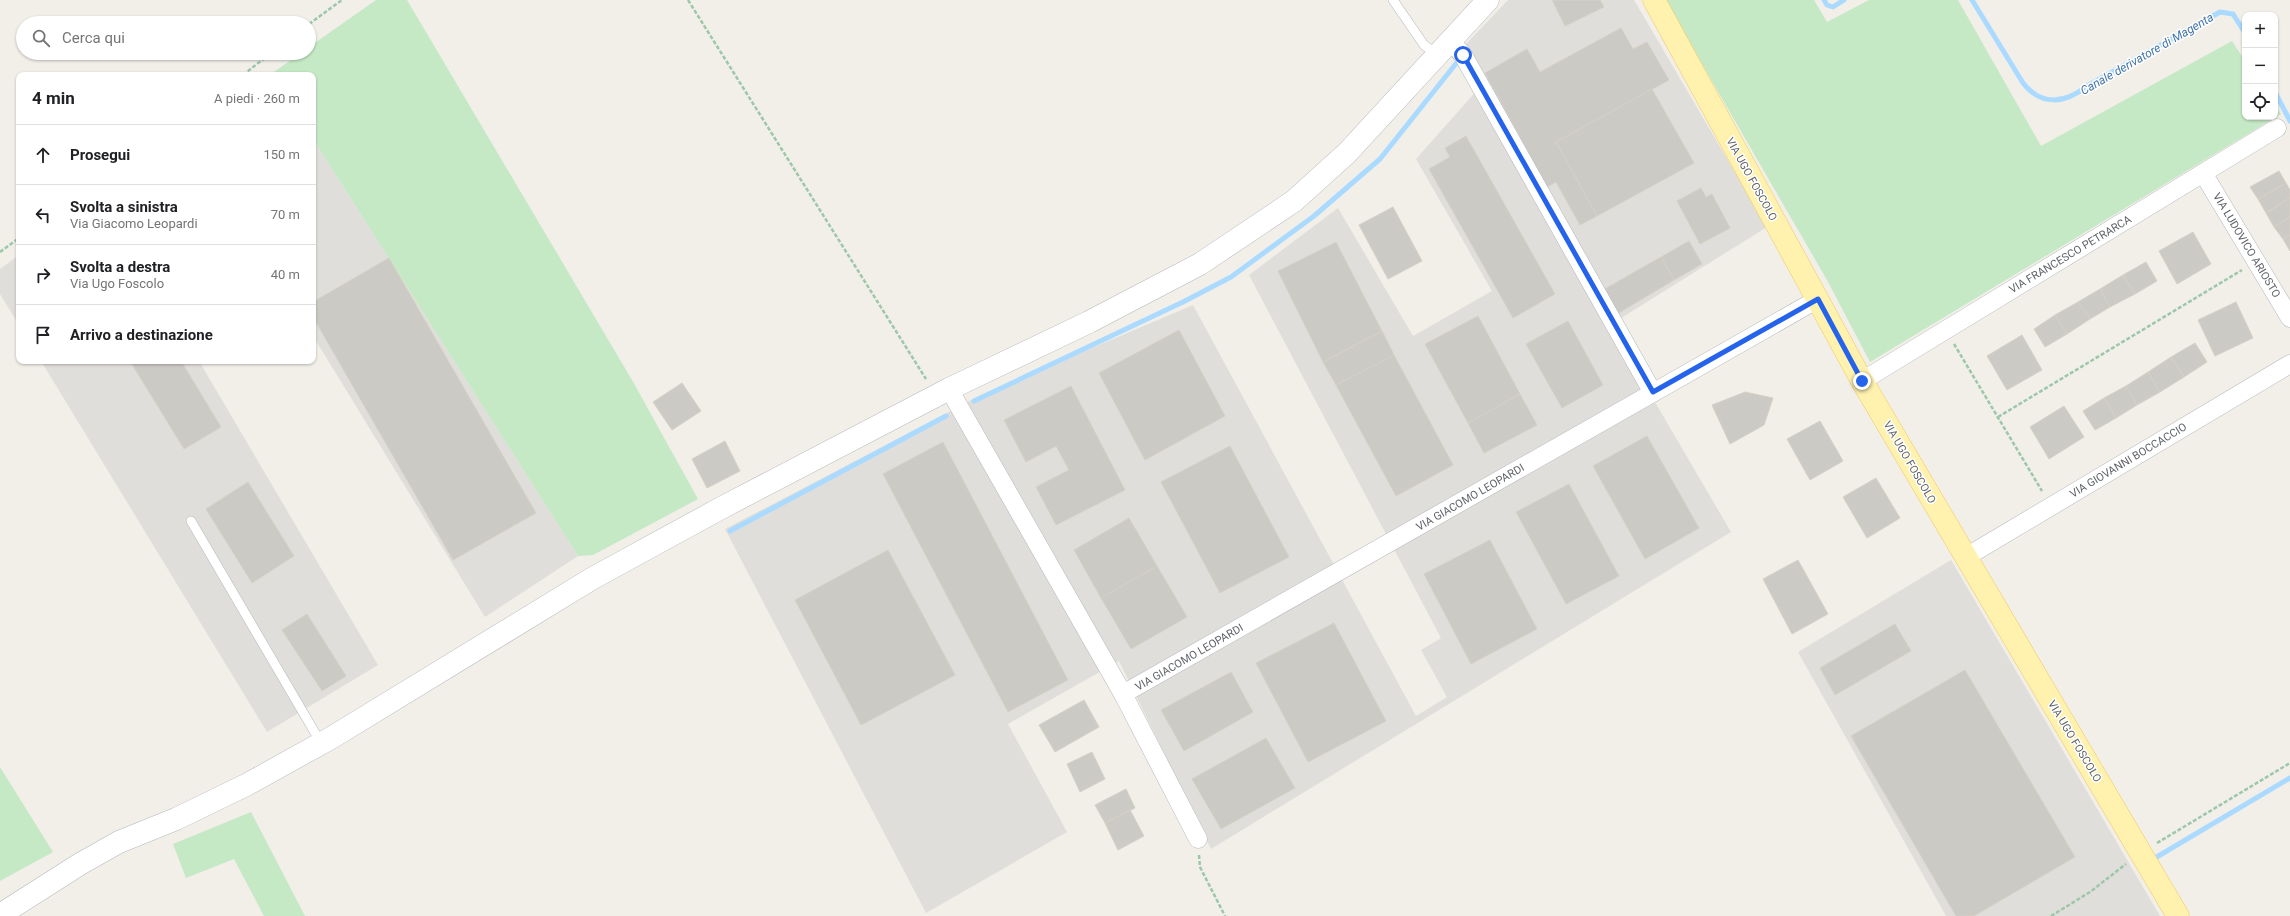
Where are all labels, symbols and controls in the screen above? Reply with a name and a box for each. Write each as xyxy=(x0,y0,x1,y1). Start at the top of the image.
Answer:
water label: Canale derivatore di Magenta xyxy=(2078,10,2216,98)
map controls xyxy=(2242,12,2278,120)
button: + xyxy=(2242,12,2278,48)
search box xyxy=(16,16,316,60)
icon: search xyxy=(30,27,52,49)
text: Cerca qui xyxy=(62,29,125,47)
route start xyxy=(1454,46,1472,64)
button: − xyxy=(2242,48,2278,84)
button: locate xyxy=(2242,84,2278,120)
text: 4 min xyxy=(32,88,75,108)
text: A piedi · 260 m xyxy=(214,91,300,106)
street label: VIA UGO FOSCOLO xyxy=(1723,135,1780,223)
icon: ahead xyxy=(32,144,54,166)
text: Prosegui xyxy=(70,146,130,164)
text: 150 m xyxy=(263,147,300,162)
street label: VIA LUDOVICO ARIOSTO xyxy=(2210,191,2283,300)
text: Svolta a sinistra xyxy=(70,198,178,216)
icon: left xyxy=(32,204,54,226)
text: 70 m xyxy=(271,207,300,222)
street label: VIA FRANCESCO PETRARCA xyxy=(2007,212,2134,296)
text: Via Giacomo Leopardi xyxy=(70,216,198,231)
text: Svolta a destra xyxy=(70,258,170,276)
icon: right xyxy=(32,264,54,286)
text: 40 m xyxy=(271,267,300,282)
text: Via Ugo Foscolo xyxy=(70,276,164,291)
icon: arrive xyxy=(32,324,54,346)
text: Arrivo a destinazione xyxy=(70,326,213,344)
route end xyxy=(1853,372,1871,390)
street label: VIA UGO FOSCOLO xyxy=(1881,419,1938,506)
street label: VIA GIOVANNI BOCCACCIO xyxy=(2068,420,2189,500)
street label: VIA GIACOMO LEOPARDI xyxy=(1414,461,1527,534)
street label: VIA GIACOMO LEOPARDI xyxy=(1133,621,1246,694)
street label: VIA UGO FOSCOLO xyxy=(2045,698,2104,784)

